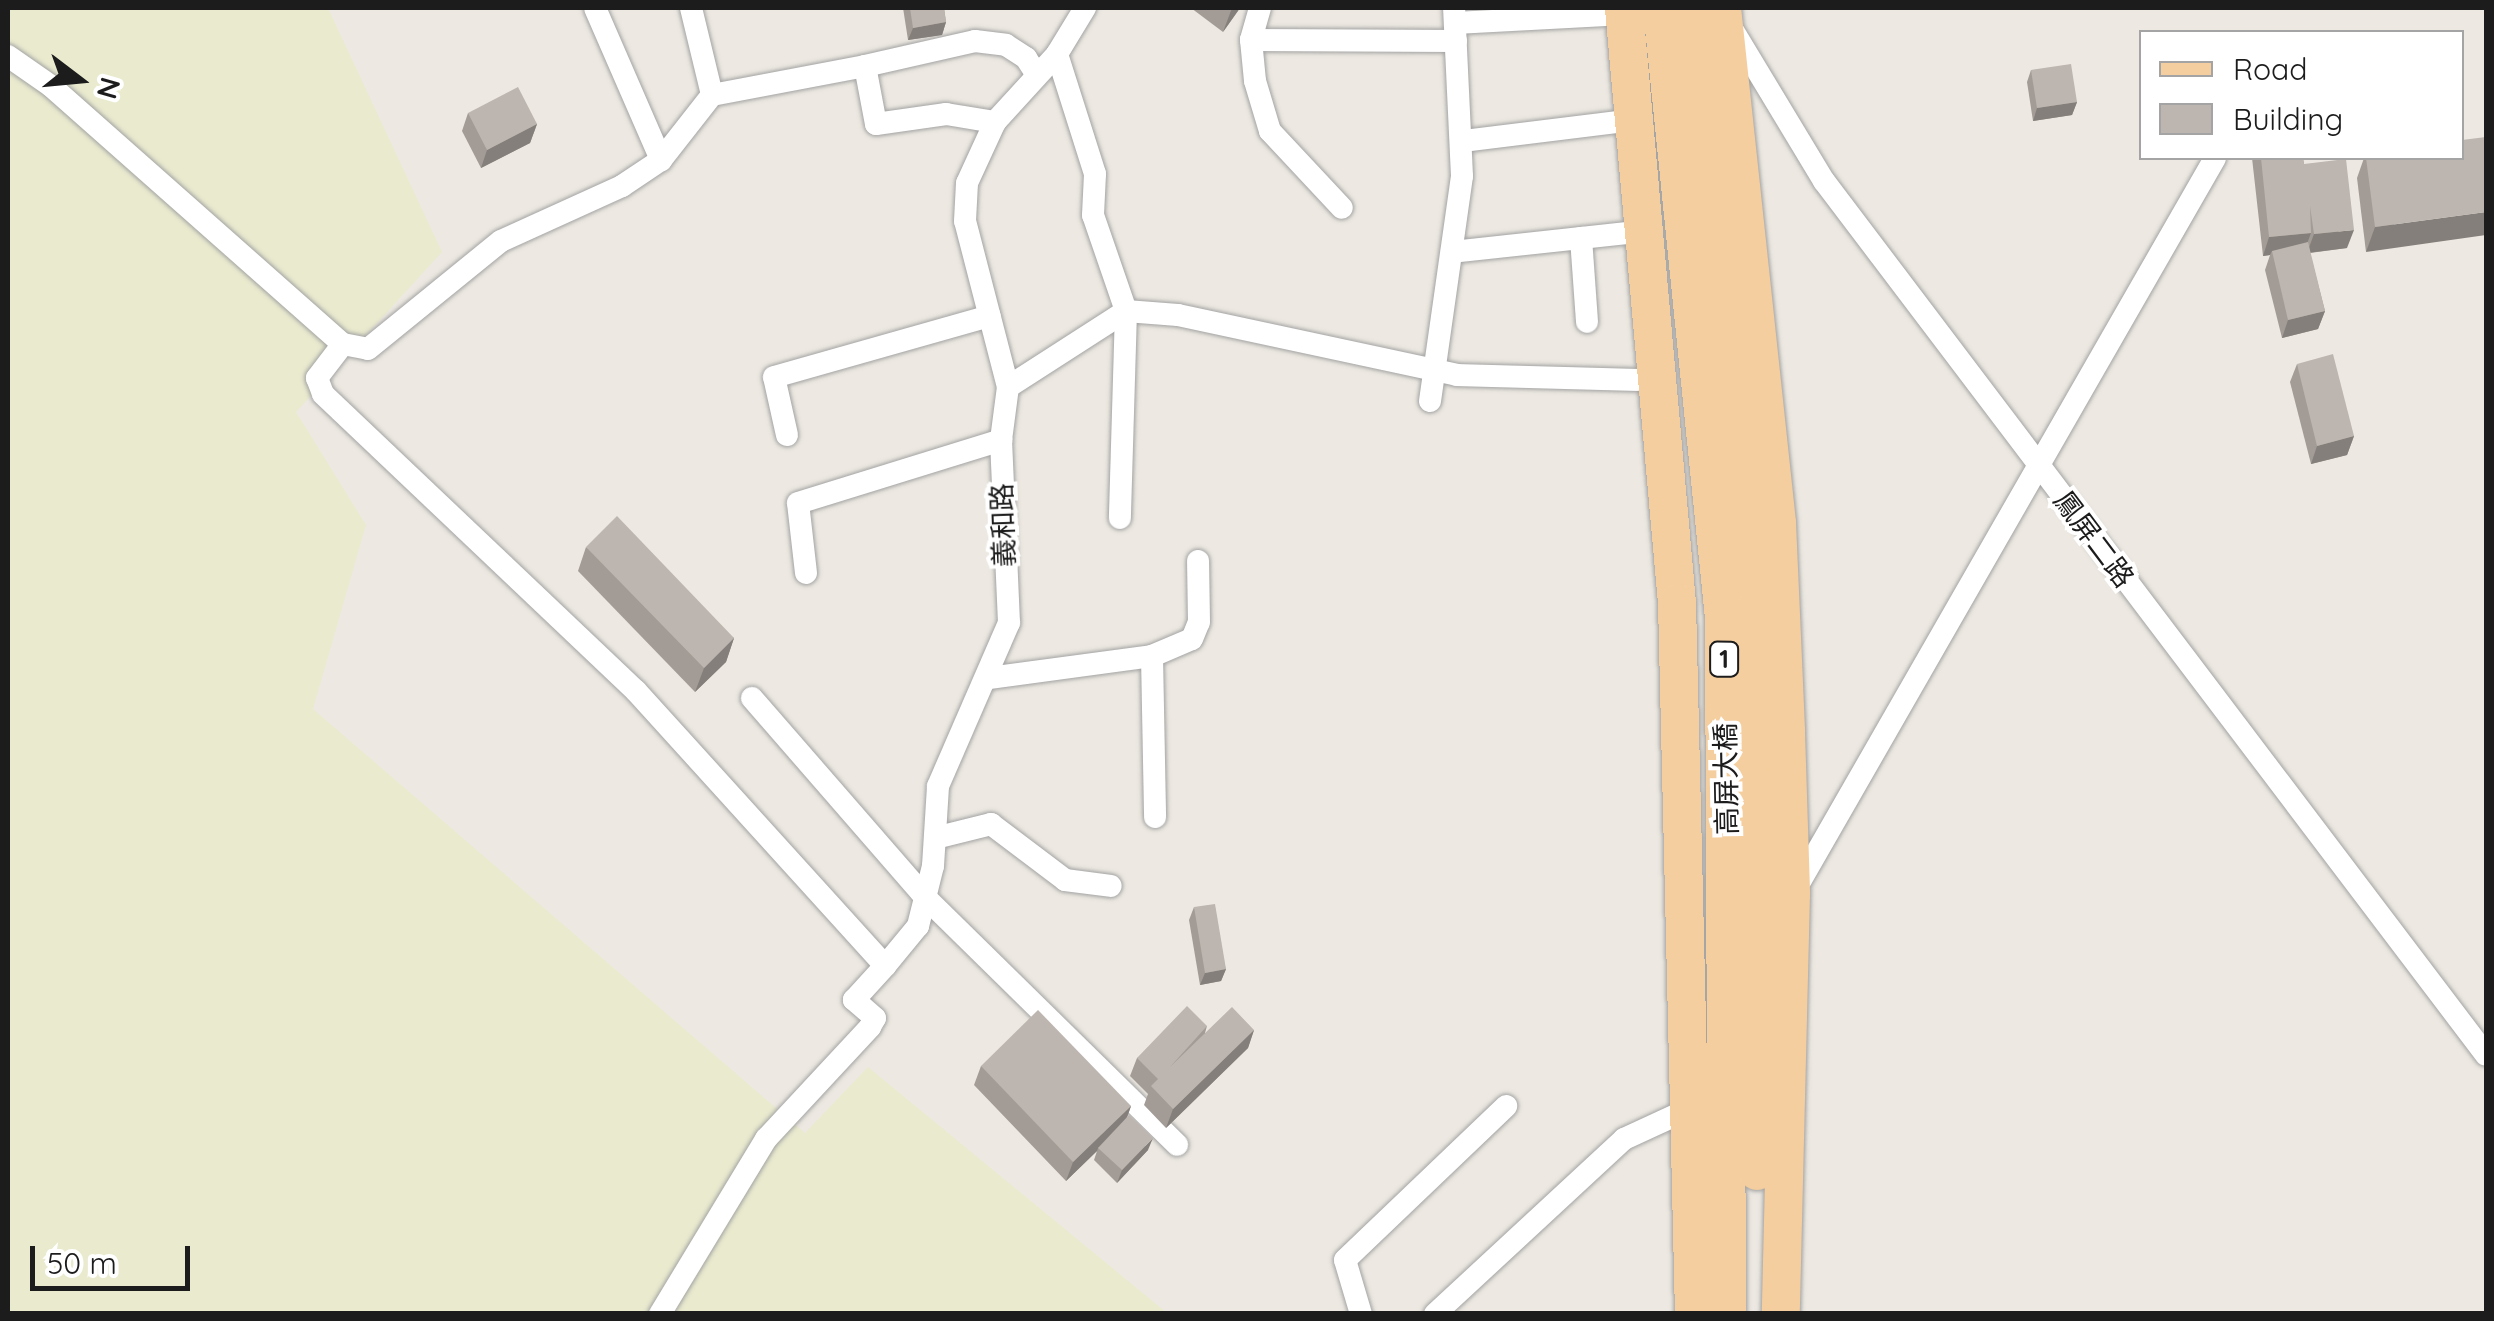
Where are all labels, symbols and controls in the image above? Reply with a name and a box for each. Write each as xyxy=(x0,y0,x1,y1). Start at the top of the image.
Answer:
north arrow xyxy=(30,30,130,130)
legend xyxy=(2139,30,2464,160)
text: Road xyxy=(2233,50,2307,88)
text: N xyxy=(90,74,129,103)
text: Building xyxy=(2233,100,2343,138)
street label: 義和路 xyxy=(985,482,1021,568)
street label: 鳳屏二路 xyxy=(2047,484,2141,594)
road number: 1 xyxy=(1709,639,1739,679)
street label: 高屏大橋 xyxy=(1708,723,1744,835)
scale bar xyxy=(35,1226,195,1288)
text: 50 m xyxy=(47,1244,117,1282)

